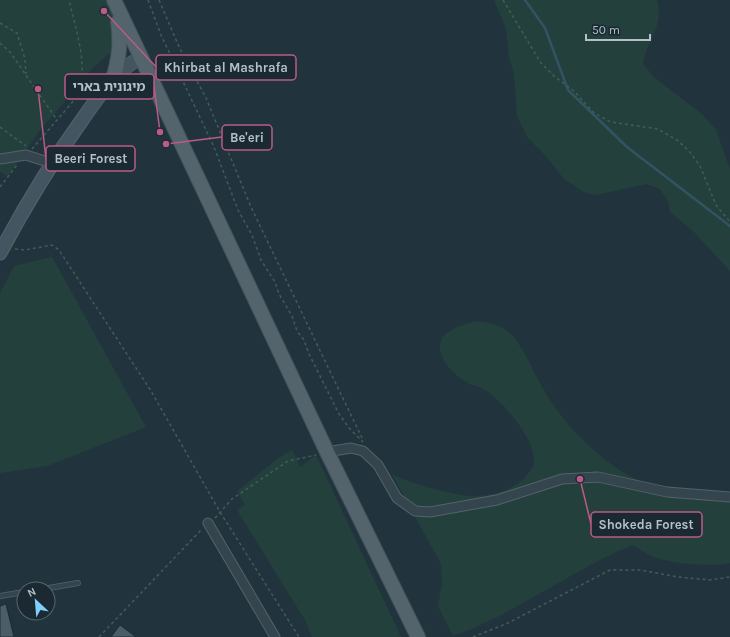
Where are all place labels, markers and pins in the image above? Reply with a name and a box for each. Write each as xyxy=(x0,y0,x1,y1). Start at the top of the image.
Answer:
callout: Khirbat al Mashrafa xyxy=(156,55,296,80)
callout: מיגונית בארי xyxy=(65,74,154,99)
callout: Be'eri xyxy=(222,125,272,150)
callout: Beeri Forest xyxy=(46,146,135,171)
callout: Shokeda Forest xyxy=(591,512,702,537)

